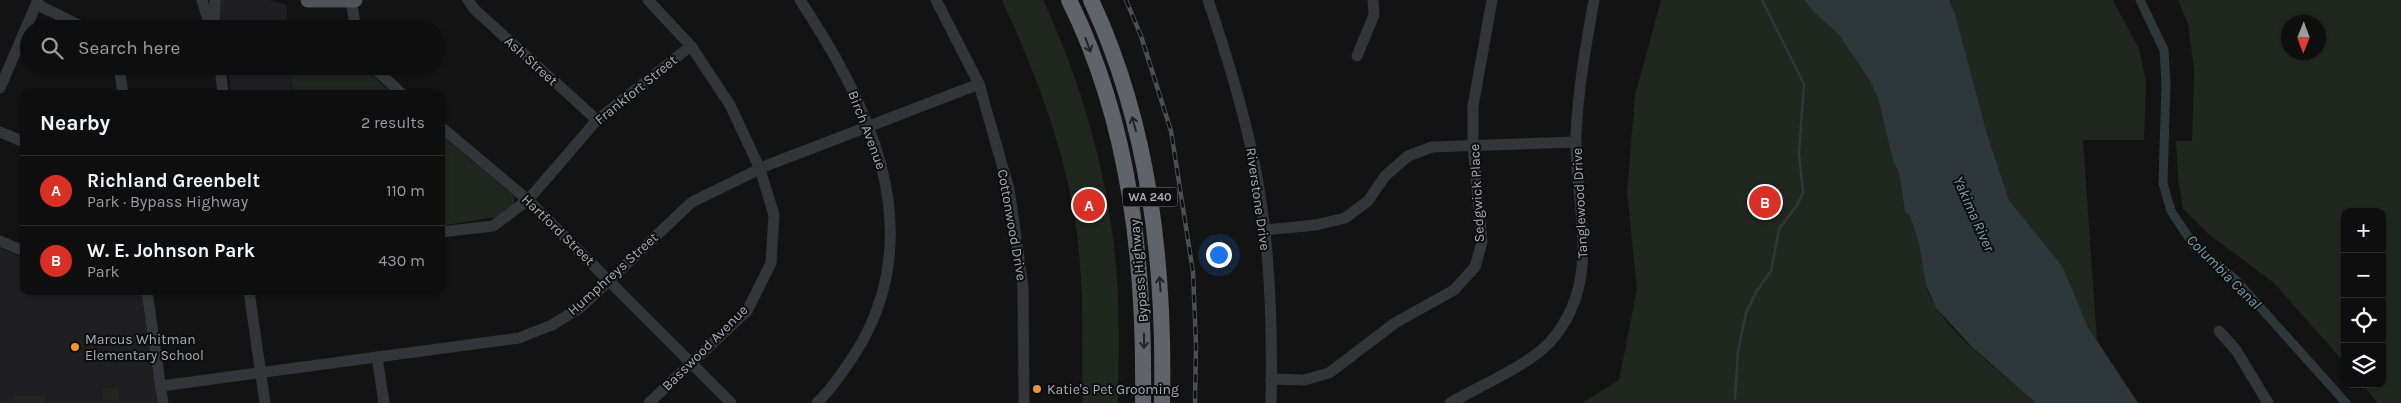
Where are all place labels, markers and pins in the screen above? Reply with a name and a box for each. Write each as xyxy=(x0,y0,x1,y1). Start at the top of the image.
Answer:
pin: B xyxy=(1749,183,1781,221)
pin: A xyxy=(1073,186,1105,224)
place label: Marcus Whitman Elementary School xyxy=(85,331,204,364)
marker: Marcus Whitman Elementary School xyxy=(69,341,81,353)
place label: Katie's Pet Grooming xyxy=(1047,381,1179,398)
marker: Katie's Pet Grooming xyxy=(1031,383,1043,395)

